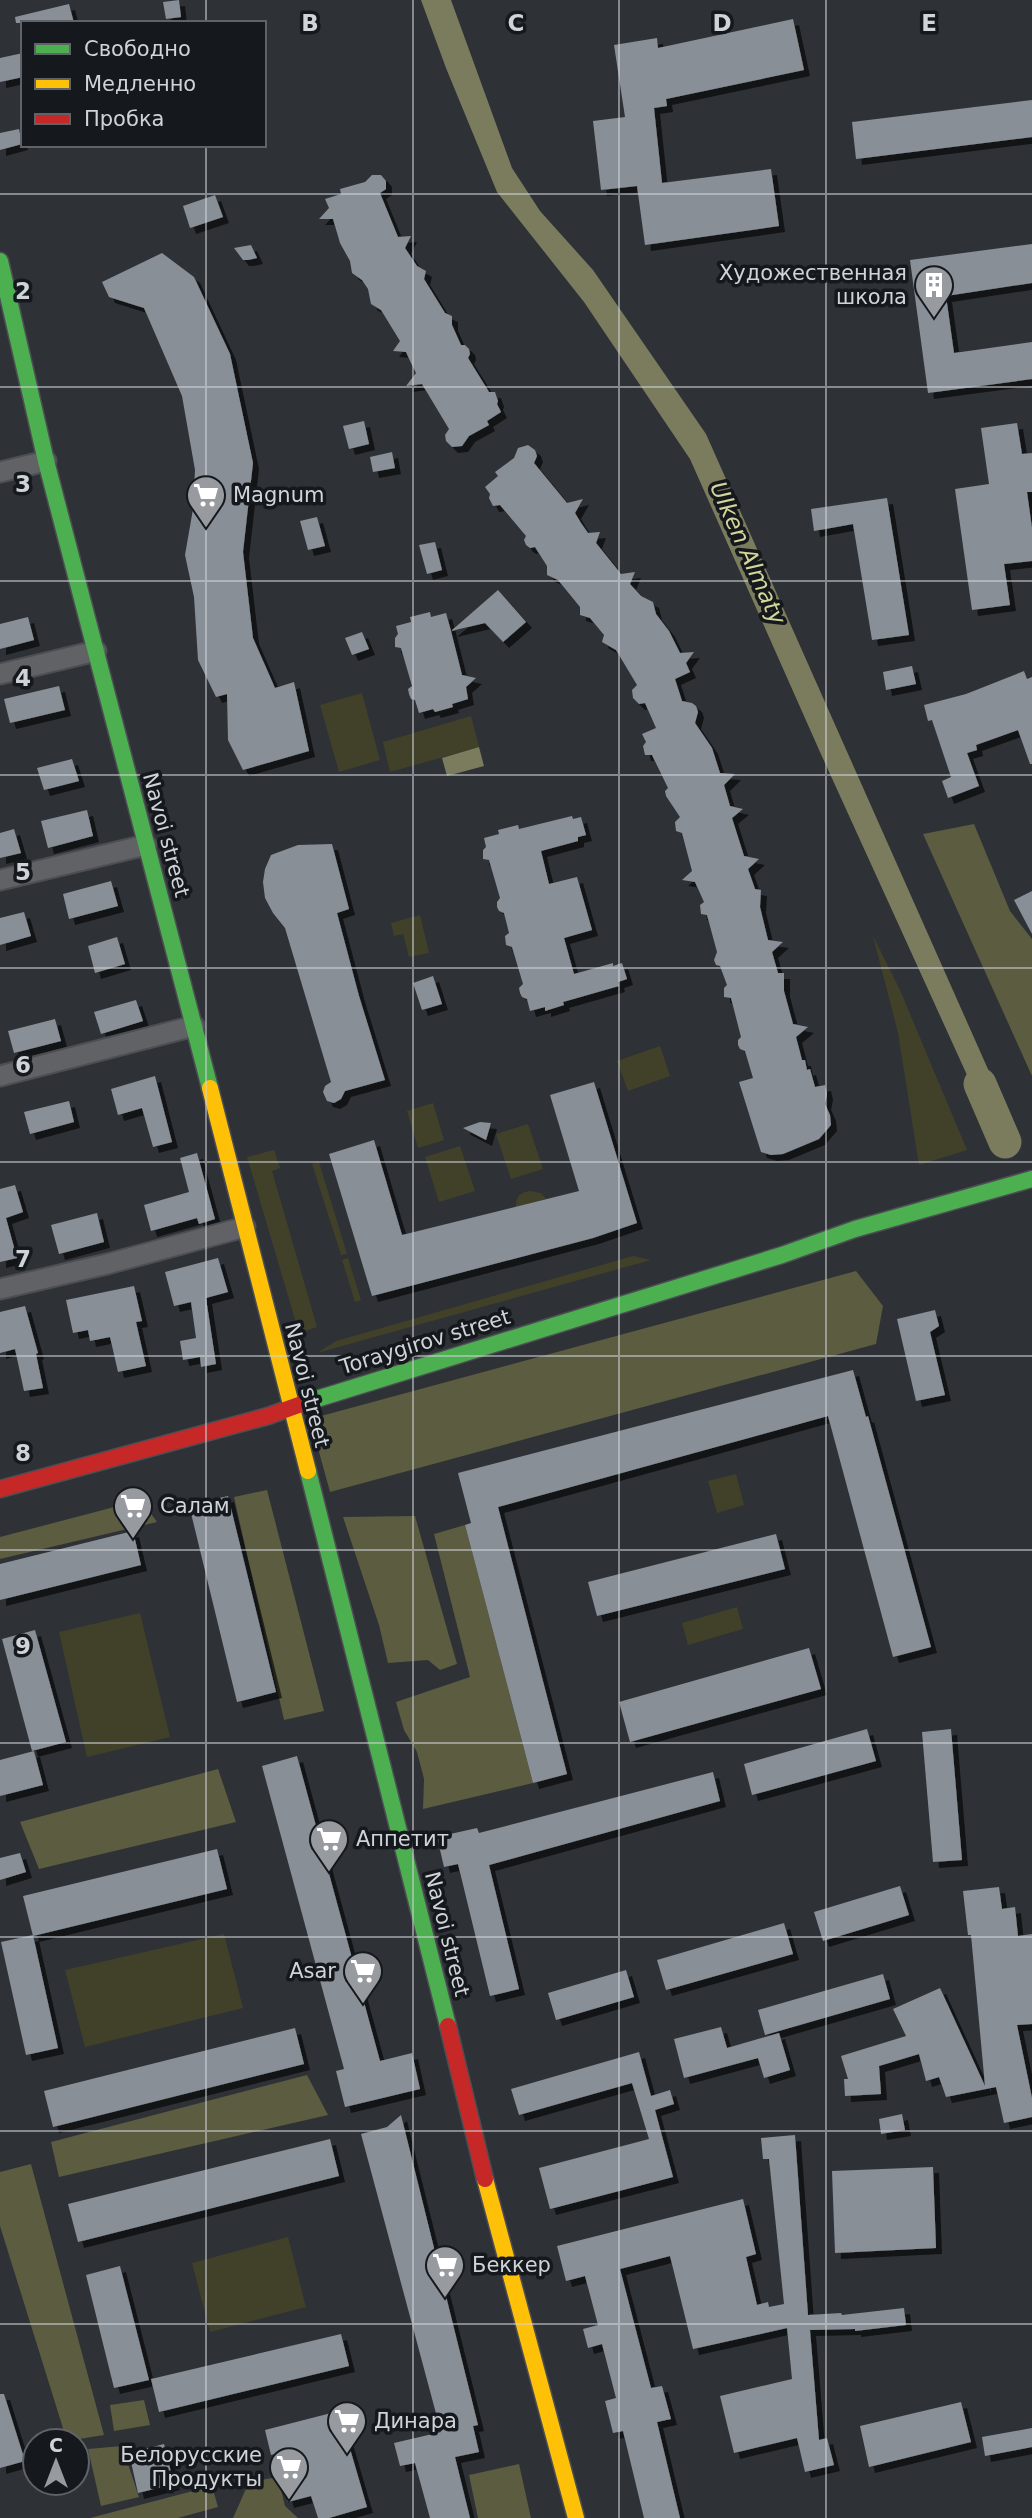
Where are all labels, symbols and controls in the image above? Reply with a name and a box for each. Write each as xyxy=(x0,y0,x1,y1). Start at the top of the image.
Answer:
text: B xyxy=(301,10,319,36)
text: C xyxy=(508,10,524,36)
text: D xyxy=(712,10,732,36)
text: E xyxy=(921,10,937,36)
legend xyxy=(21,21,266,147)
text: Свободно xyxy=(84,37,191,61)
text: Медленно xyxy=(84,72,196,96)
text: Пробка xyxy=(84,107,164,131)
place label: Художественная школа xyxy=(719,261,907,309)
building icon: Художественная школа xyxy=(913,264,955,319)
text: 2 xyxy=(15,278,31,304)
text: 3 xyxy=(15,471,31,497)
supermarket icon: Magnum xyxy=(185,474,227,529)
water label: Ulken Almaty xyxy=(705,477,791,629)
place label: Magnum xyxy=(233,483,324,507)
text: 4 xyxy=(15,665,31,691)
street label: Navoi street xyxy=(138,770,194,900)
text: 5 xyxy=(15,859,31,885)
text: 6 xyxy=(15,1052,31,1078)
text: 7 xyxy=(15,1246,31,1272)
street label: Toraygirov street xyxy=(336,1305,513,1380)
street label: Navoi street xyxy=(280,1320,334,1450)
text: 8 xyxy=(15,1440,31,1466)
supermarket icon: Салам xyxy=(112,1485,154,1540)
place label: Салам xyxy=(160,1494,230,1518)
text: 9 xyxy=(15,1633,31,1659)
supermarket icon: Аппетит xyxy=(308,1818,350,1873)
place label: Аппетит xyxy=(356,1827,449,1851)
street label: Navoi street xyxy=(420,1869,474,1999)
supermarket icon: Asar xyxy=(342,1950,384,2005)
place label: Asar xyxy=(289,1959,336,1983)
supermarket icon: Беккер xyxy=(424,2244,466,2299)
place label: Беккер xyxy=(472,2253,551,2277)
supermarket icon: Динара xyxy=(326,2400,368,2455)
place label: Динара xyxy=(374,2409,457,2433)
north arrow xyxy=(21,2427,91,2497)
text: С xyxy=(49,2434,63,2456)
place label: Белорусские Продукты xyxy=(120,2443,262,2491)
supermarket icon: Белорусские Продукты xyxy=(268,2446,310,2501)

